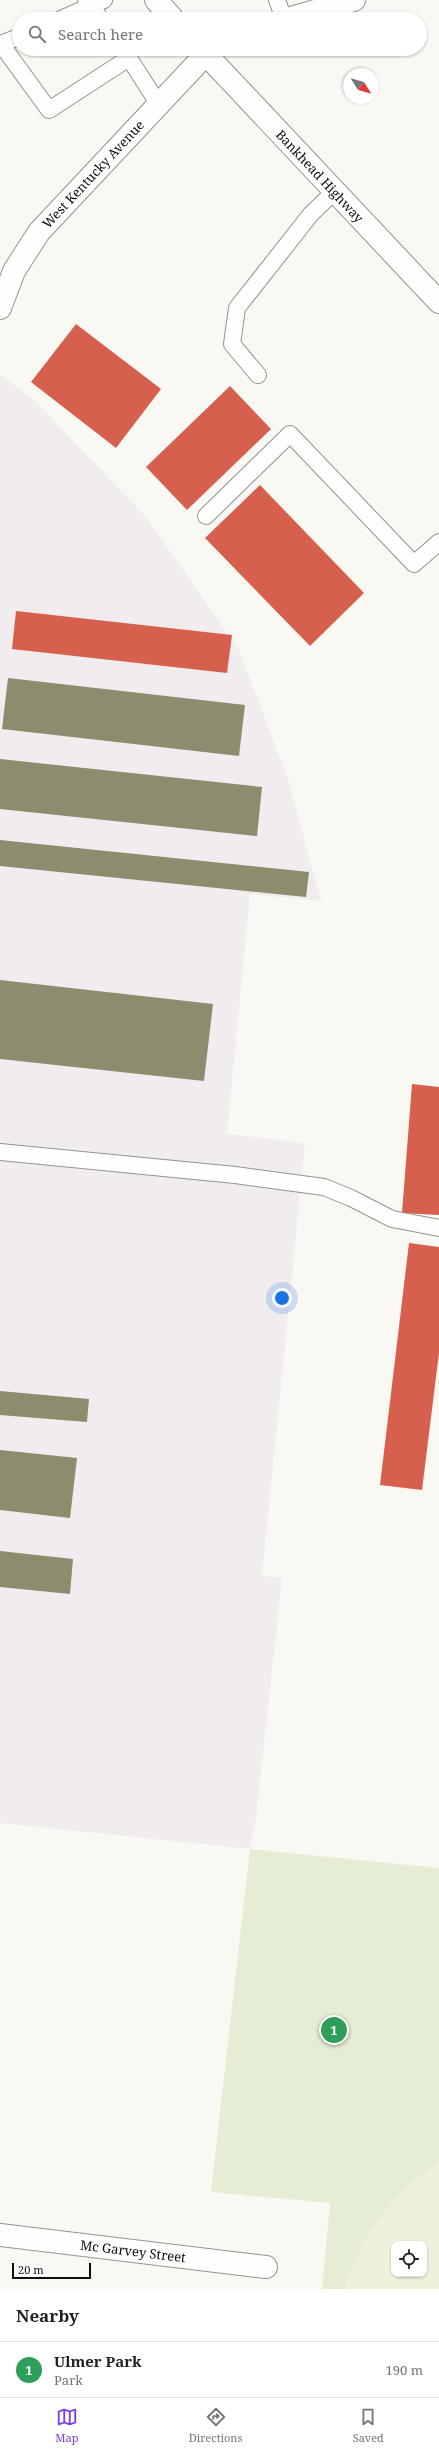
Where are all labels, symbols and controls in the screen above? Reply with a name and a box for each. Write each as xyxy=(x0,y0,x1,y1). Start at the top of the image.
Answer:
search box xyxy=(12,12,427,56)
icon: search xyxy=(26,23,48,45)
text: Search here xyxy=(58,24,143,44)
north arrow xyxy=(343,68,379,104)
street label: West Kentucky Avenue xyxy=(38,116,148,232)
street label: Bankhead Highway xyxy=(272,126,368,227)
your location xyxy=(272,1288,292,1308)
pin: 1 xyxy=(321,2015,347,2045)
street label: Mc Garvey Street xyxy=(79,2236,187,2266)
map controls xyxy=(391,2241,427,2277)
button: locate xyxy=(391,2241,427,2277)
scale bar xyxy=(12,2261,91,2280)
text: 20 m xyxy=(18,2262,44,2277)
text: Nearby xyxy=(16,2304,79,2327)
text: Ulmer Park xyxy=(54,2351,142,2371)
text: 1 xyxy=(25,2361,33,2379)
text: 190 m xyxy=(386,2361,423,2379)
text: Park xyxy=(54,2371,83,2389)
tab: Map xyxy=(55,2406,78,2445)
tab: Directions xyxy=(189,2406,242,2445)
tab: Saved xyxy=(353,2406,384,2445)

